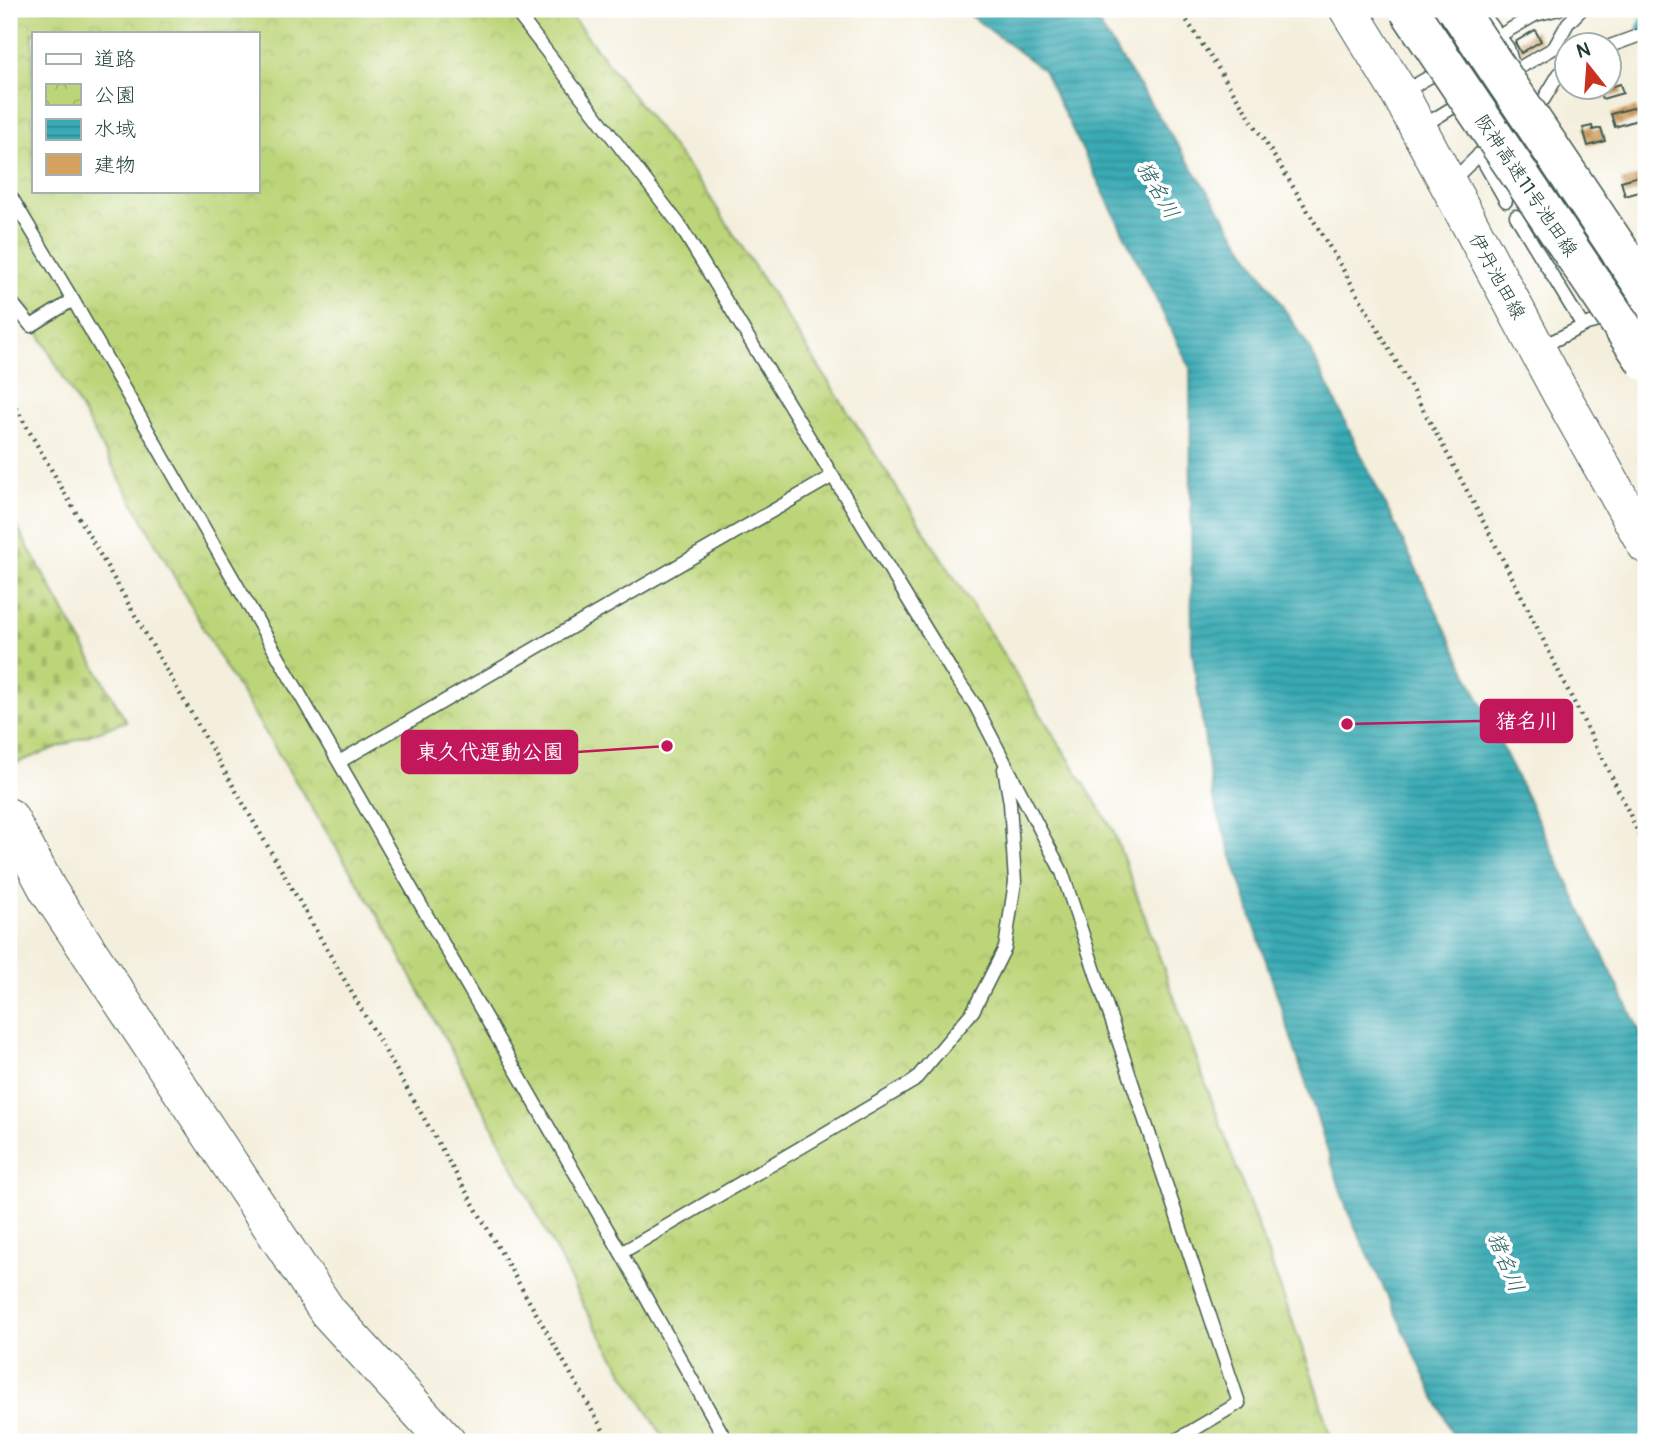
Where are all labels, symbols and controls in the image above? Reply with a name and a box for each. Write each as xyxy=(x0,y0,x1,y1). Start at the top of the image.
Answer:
legend xyxy=(32,32,259,192)
north arrow xyxy=(1554,32,1624,102)
text: N xyxy=(1574,37,1593,64)
text: 道路 xyxy=(94,46,136,73)
text: 公園 xyxy=(94,82,136,109)
street label: 阪神高速11号池田線 xyxy=(1470,110,1583,261)
text: 水域 xyxy=(94,116,136,143)
text: 建物 xyxy=(94,152,136,179)
water label: 猪名川 xyxy=(1130,156,1185,224)
street label: 伊丹池田線 xyxy=(1464,229,1531,324)
callout: 猪名川 xyxy=(1481,700,1572,742)
text: 猪名川 xyxy=(1496,708,1559,735)
callout: 東久代運動公園 xyxy=(402,731,577,773)
text: 東久代運動公園 xyxy=(417,739,564,766)
water label: 猪名川 xyxy=(1481,1228,1530,1296)

